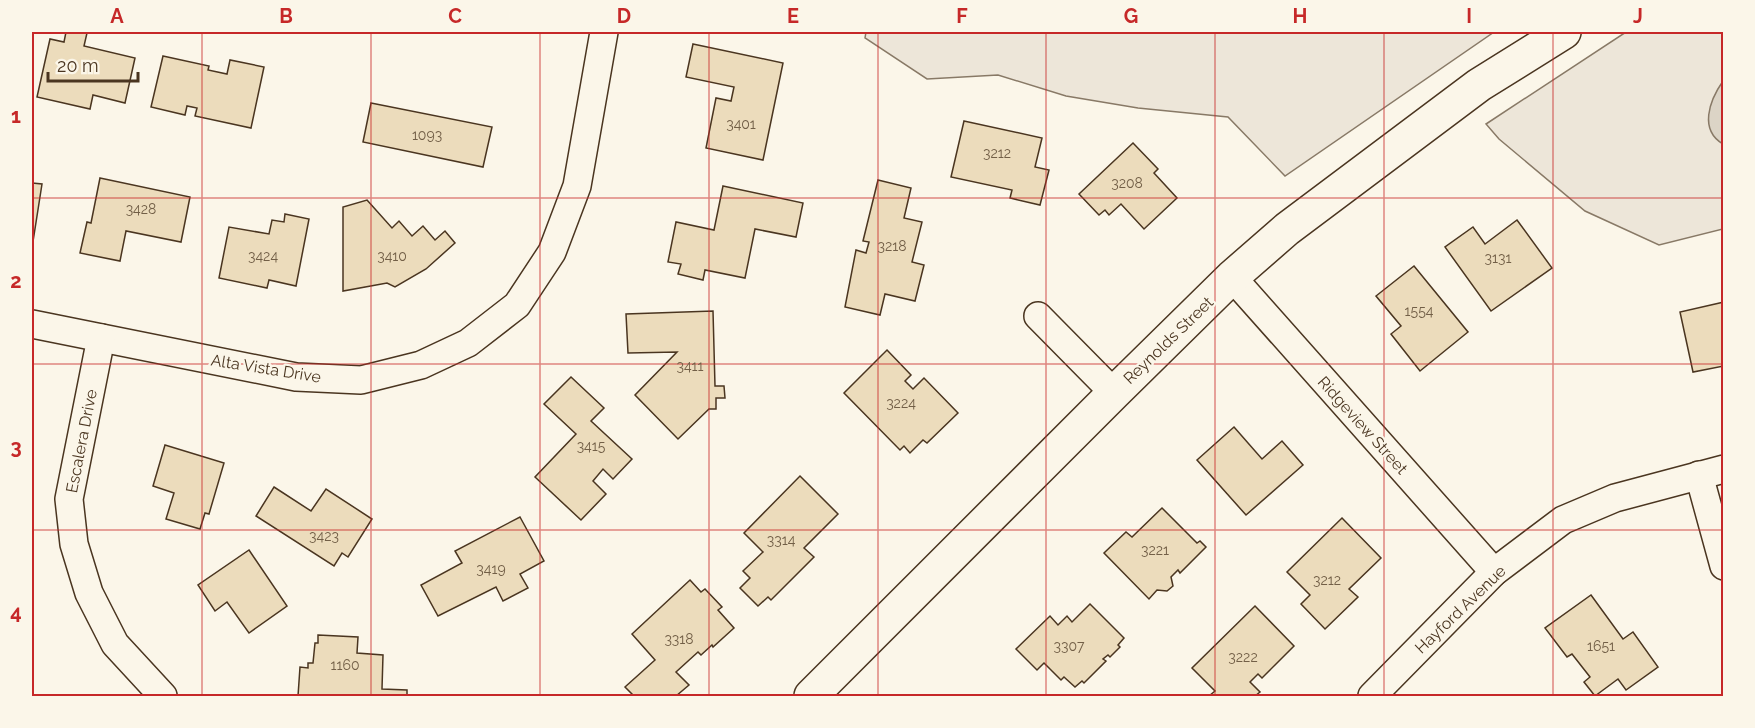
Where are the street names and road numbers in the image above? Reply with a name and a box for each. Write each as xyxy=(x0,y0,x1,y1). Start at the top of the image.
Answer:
street label: Reynolds Street xyxy=(1120,292,1218,388)
street label: Alta Vista Drive xyxy=(210,350,322,387)
street label: Ridgeview Street xyxy=(1314,373,1412,479)
street label: Escalera Drive xyxy=(62,388,101,495)
street label: Hayford Avenue xyxy=(1411,561,1510,657)

